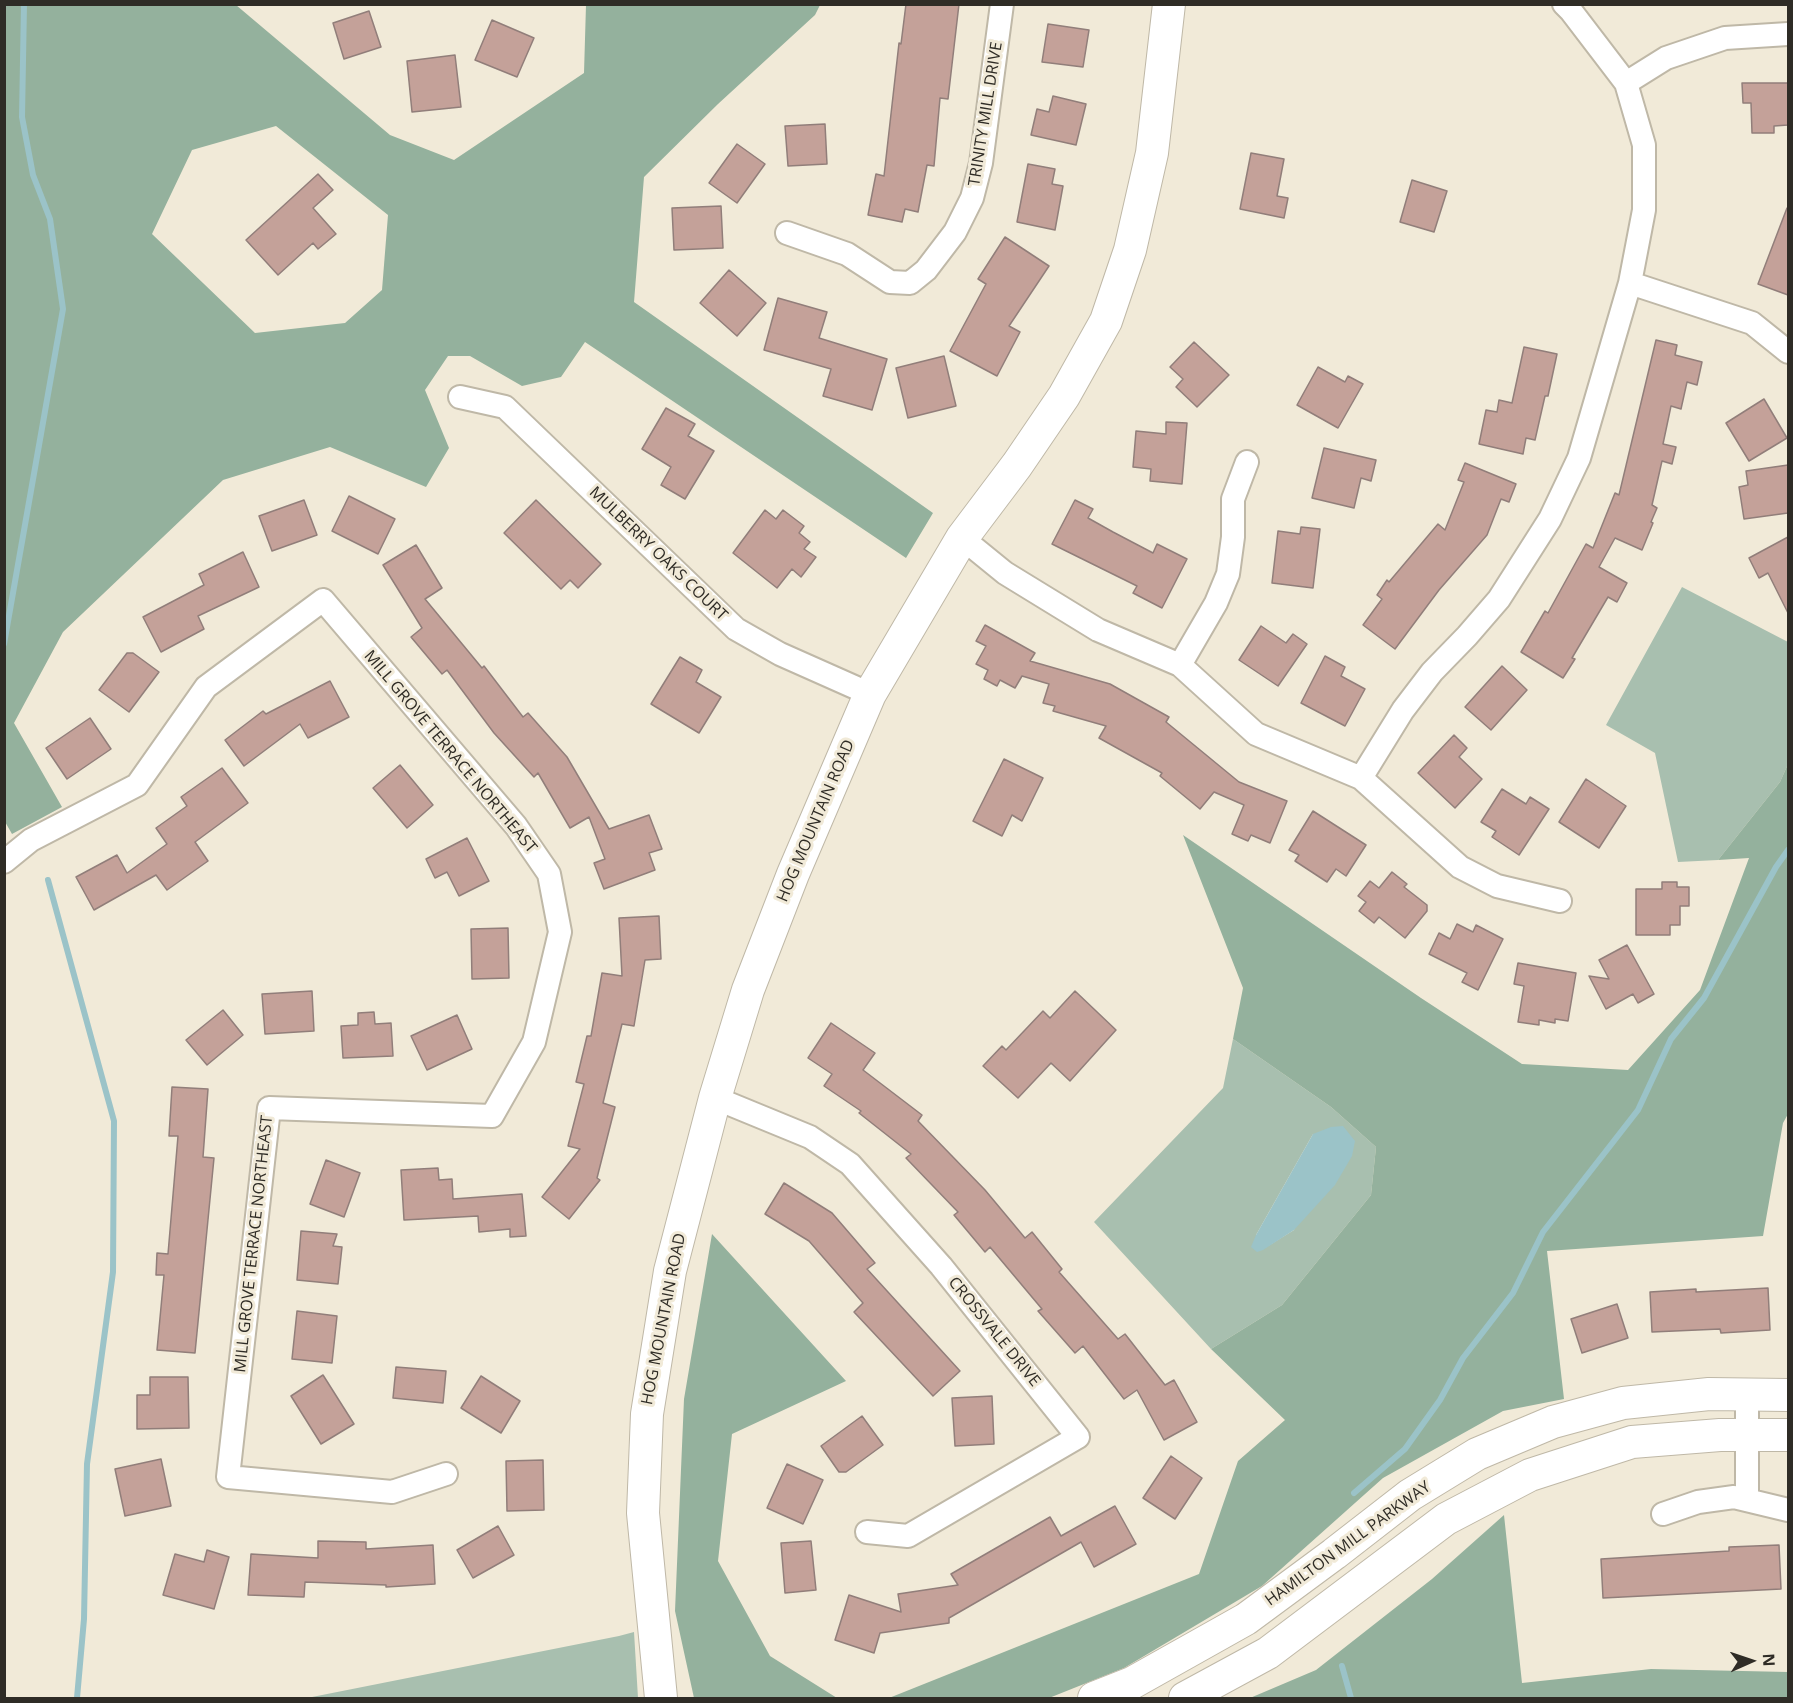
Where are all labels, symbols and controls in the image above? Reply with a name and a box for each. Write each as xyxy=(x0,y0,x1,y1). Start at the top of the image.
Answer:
street label: TRINITY MILL DRIVE xyxy=(965,41,1007,187)
street label: MULBERRY OAKS COURT xyxy=(585,483,731,625)
street label: MILL GROVE TERRACE NORTHEAST xyxy=(360,647,540,857)
street label: HOG MOUNTAIN ROAD xyxy=(773,737,859,905)
street label: MILL GROVE TERRACE NORTHEAST xyxy=(231,1114,277,1374)
street label: HOG MOUNTAIN ROAD xyxy=(638,1232,690,1406)
street label: CROSSVALE DRIVE xyxy=(944,1273,1044,1391)
street label: HAMILTON MILL PARKWAY xyxy=(1262,1478,1434,1610)
north arrow xyxy=(1721,1631,1781,1691)
text: N xyxy=(1758,1653,1780,1667)

